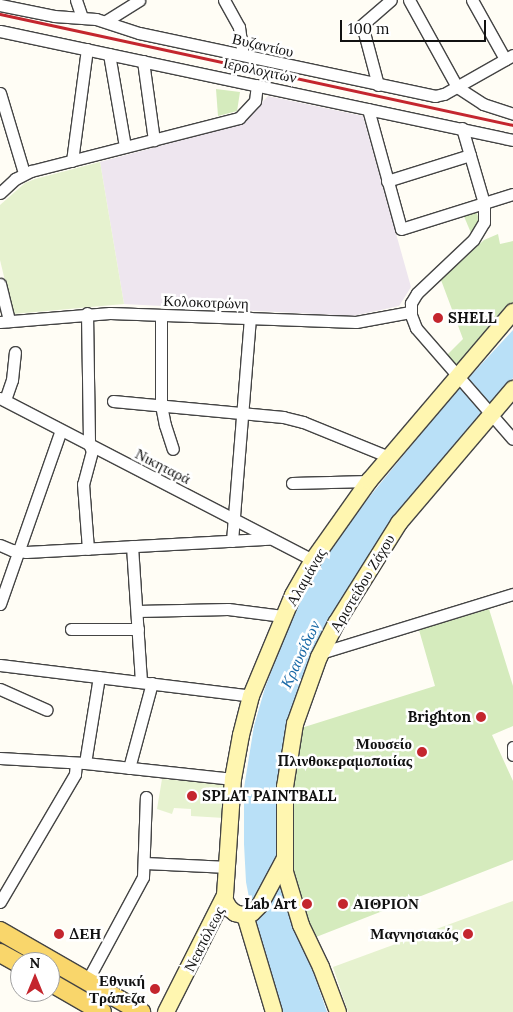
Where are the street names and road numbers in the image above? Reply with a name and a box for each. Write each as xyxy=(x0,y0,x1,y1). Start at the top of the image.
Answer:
street label: Βυζαντίου xyxy=(230,29,296,61)
street label: Ιερολοχιτών xyxy=(222,53,298,87)
street label: Κολοκοτρώνη xyxy=(163,292,249,312)
street label: Νικηταρά xyxy=(132,444,194,488)
street label: Αριστείδου Ζάχου xyxy=(326,531,398,635)
street label: Αλαμάνας xyxy=(282,545,330,609)
street label: Νεαπόλεως xyxy=(180,903,228,975)

